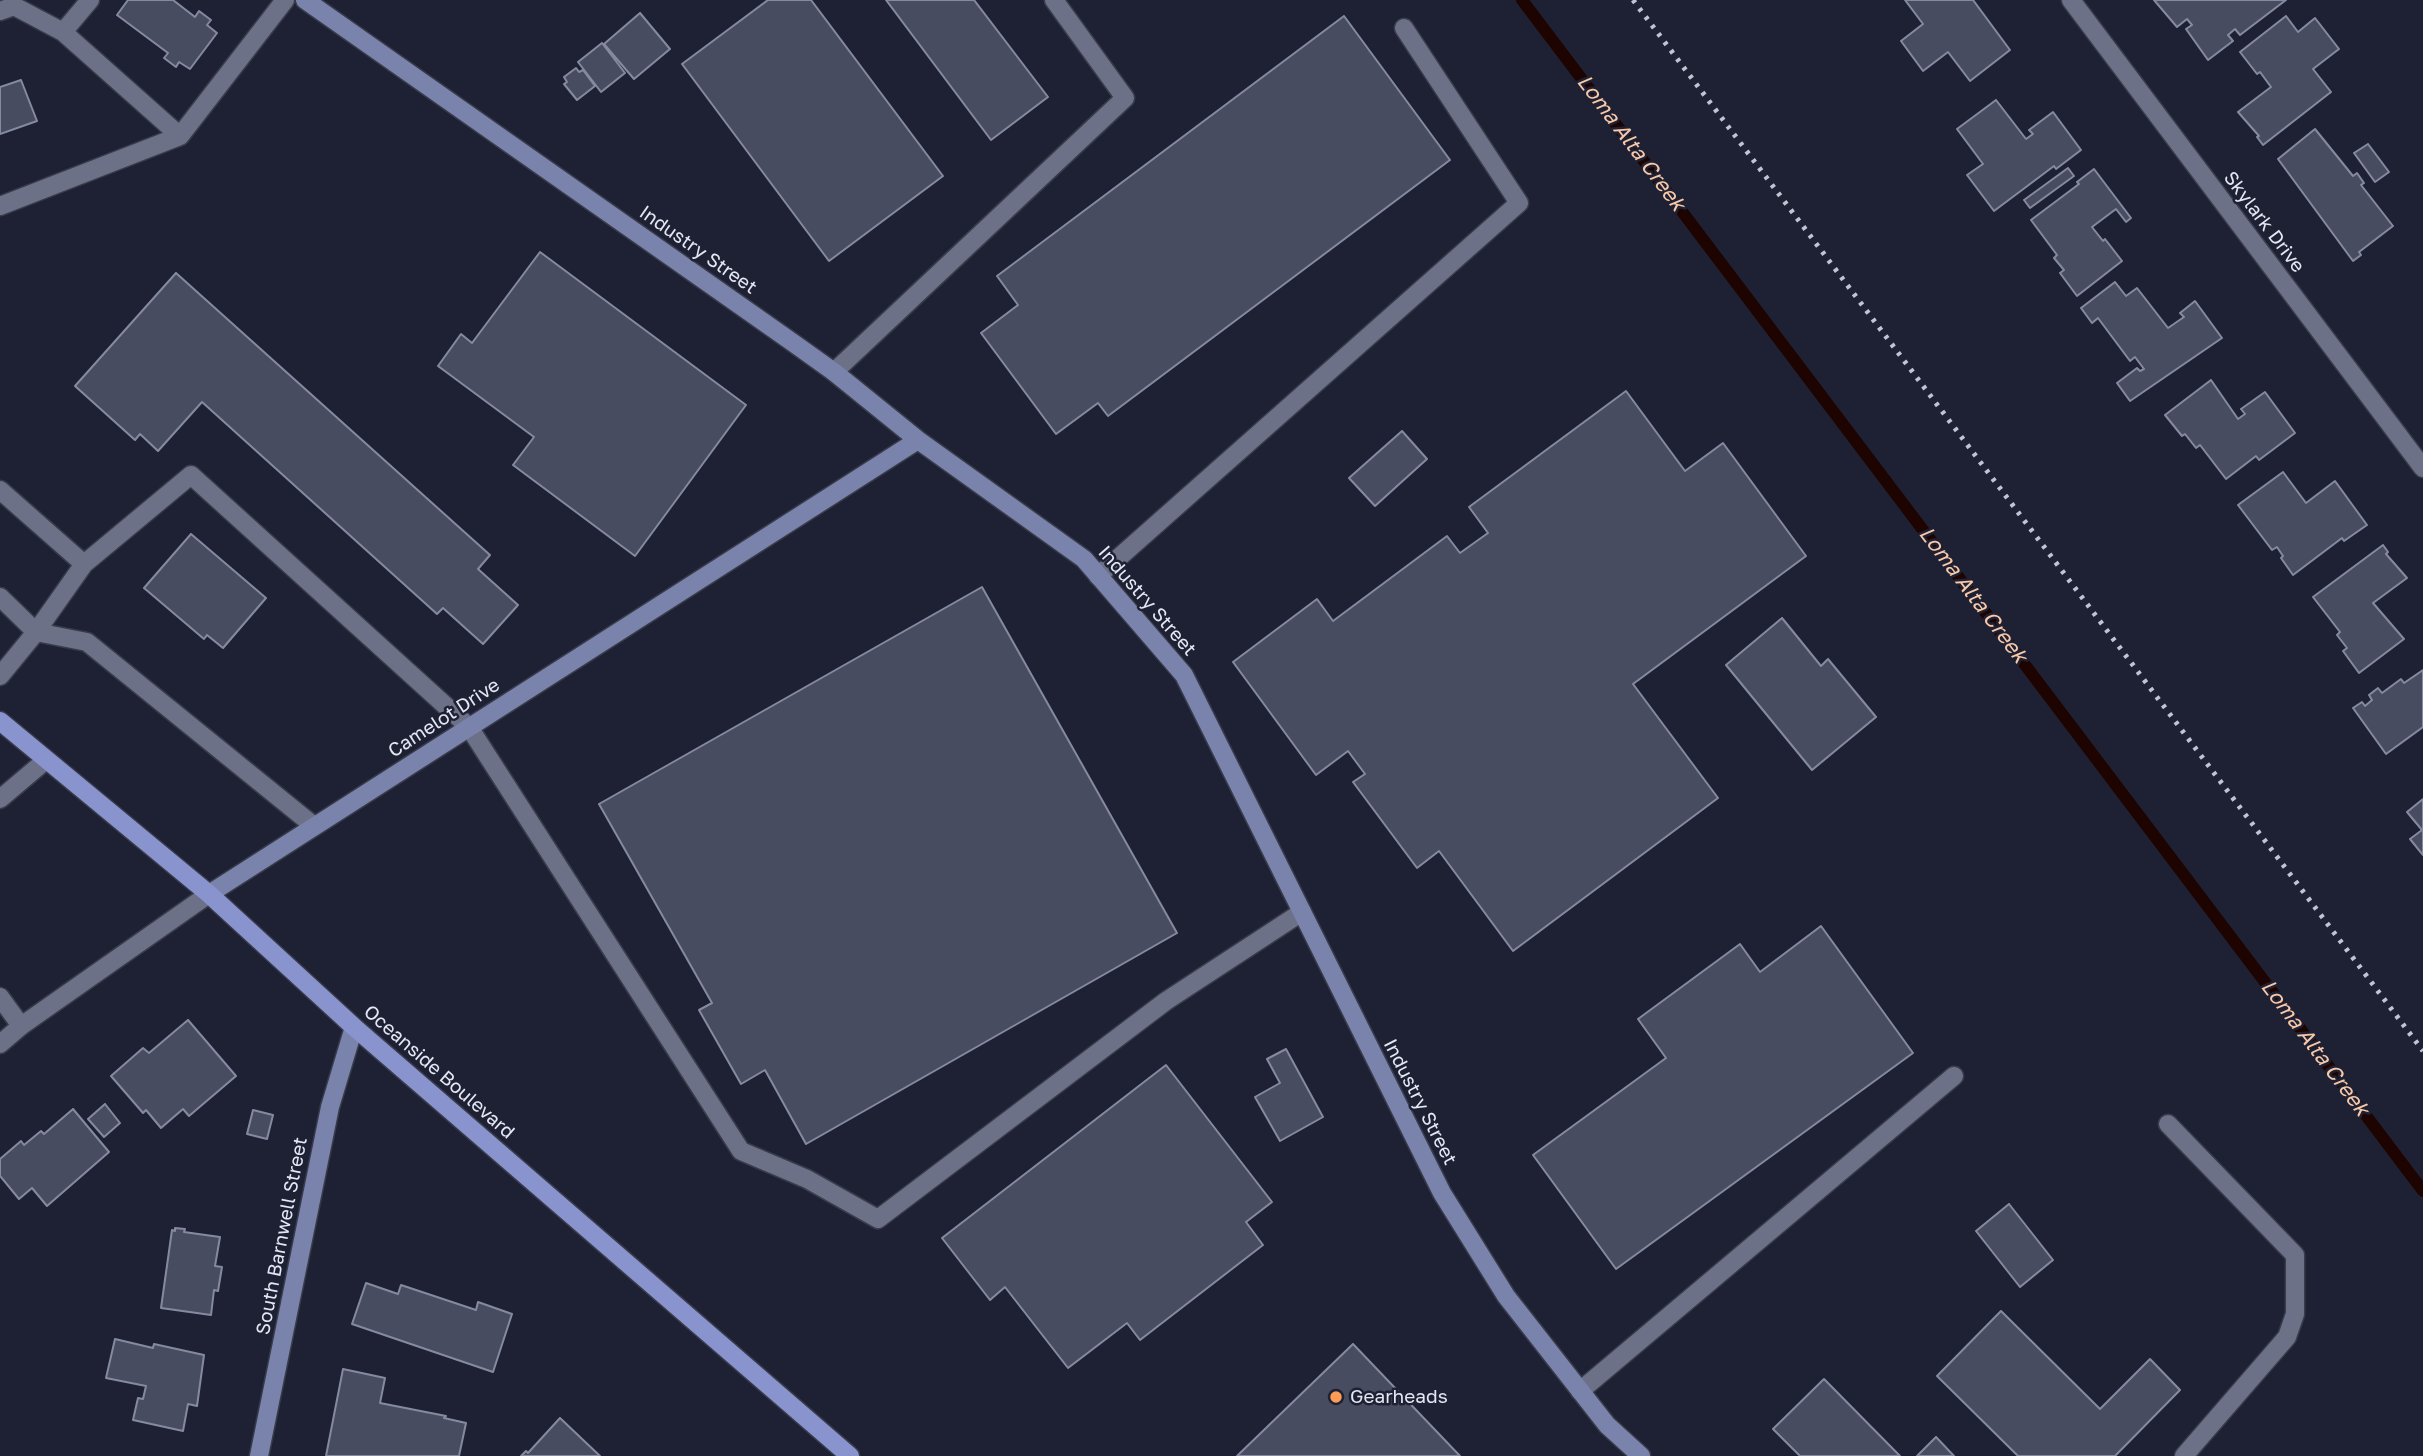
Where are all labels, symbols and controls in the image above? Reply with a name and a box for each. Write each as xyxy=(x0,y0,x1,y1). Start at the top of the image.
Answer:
water label: Loma Alta Creek xyxy=(1572,70,1690,216)
street label: Skylark Drive xyxy=(2219,167,2309,277)
street label: Industry Street xyxy=(635,201,761,299)
water label: Loma Alta Creek xyxy=(1914,522,2032,668)
street label: Industry Street xyxy=(1093,541,1201,661)
street label: Camelot Drive xyxy=(384,674,504,762)
water label: Loma Alta Creek xyxy=(2256,975,2374,1121)
street label: Oceanside Boulevard xyxy=(359,1000,519,1144)
street label: Industry Street xyxy=(1378,1035,1462,1169)
street label: South Barnwell Street xyxy=(252,1135,312,1337)
place label: Gearheads xyxy=(1350,1386,1448,1408)
marker: Gearheads xyxy=(1328,1389,1344,1405)

